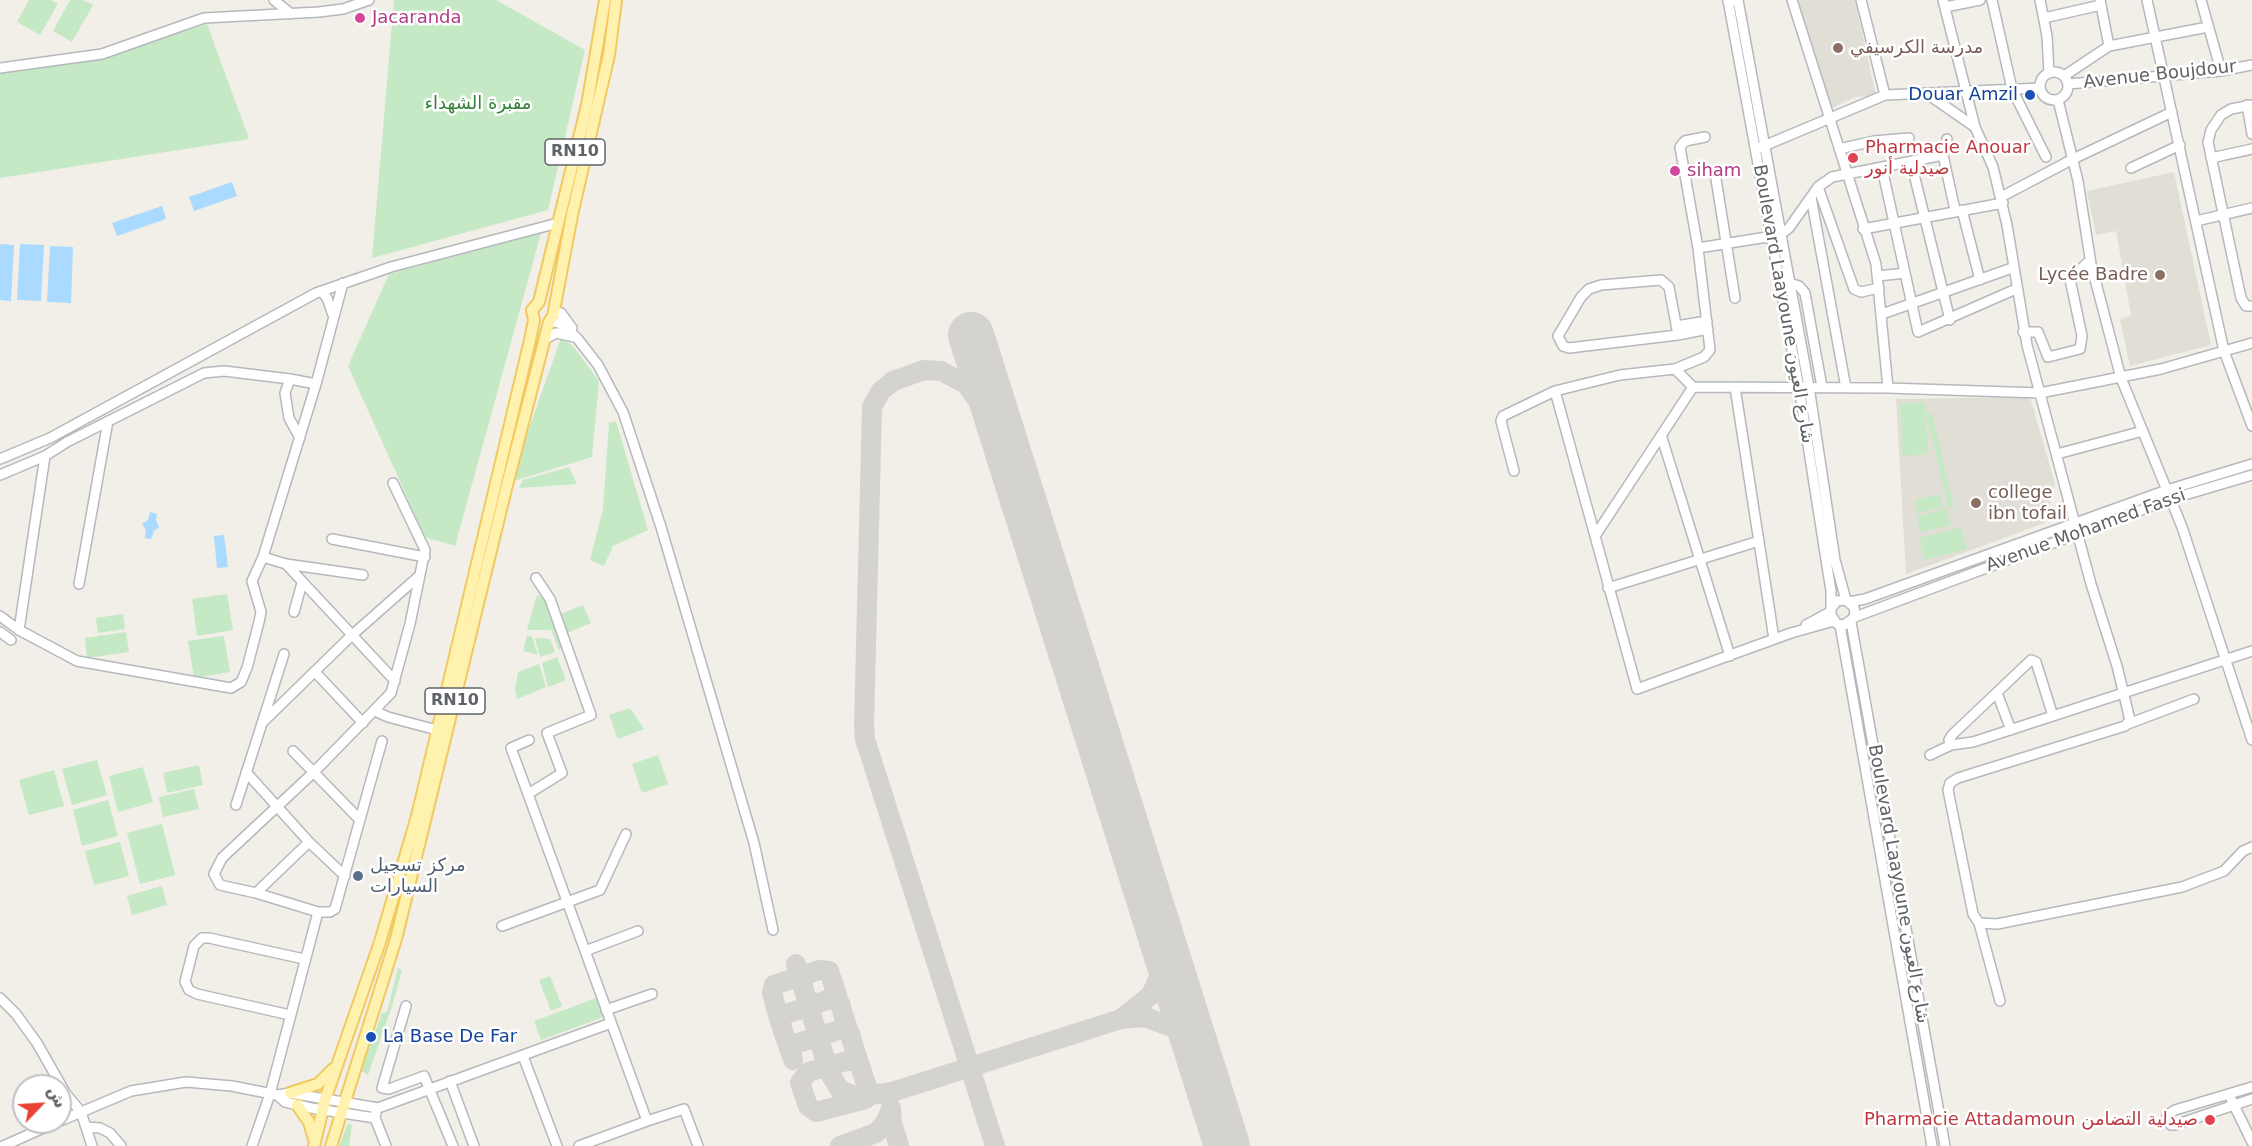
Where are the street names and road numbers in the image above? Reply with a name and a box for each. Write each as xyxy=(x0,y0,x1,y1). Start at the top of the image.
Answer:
street label: Avenue Boujdour xyxy=(2082,56,2238,94)
road number: RN10 xyxy=(545,139,605,165)
street label: Boulevard Laayoune شارع العيون xyxy=(1748,163,1818,445)
street label: Avenue Mohamed Fassi xyxy=(1983,485,2189,577)
road number: RN10 xyxy=(425,688,485,714)
street label: Boulevard Laayoune شارع العيون xyxy=(1863,743,1933,1025)

